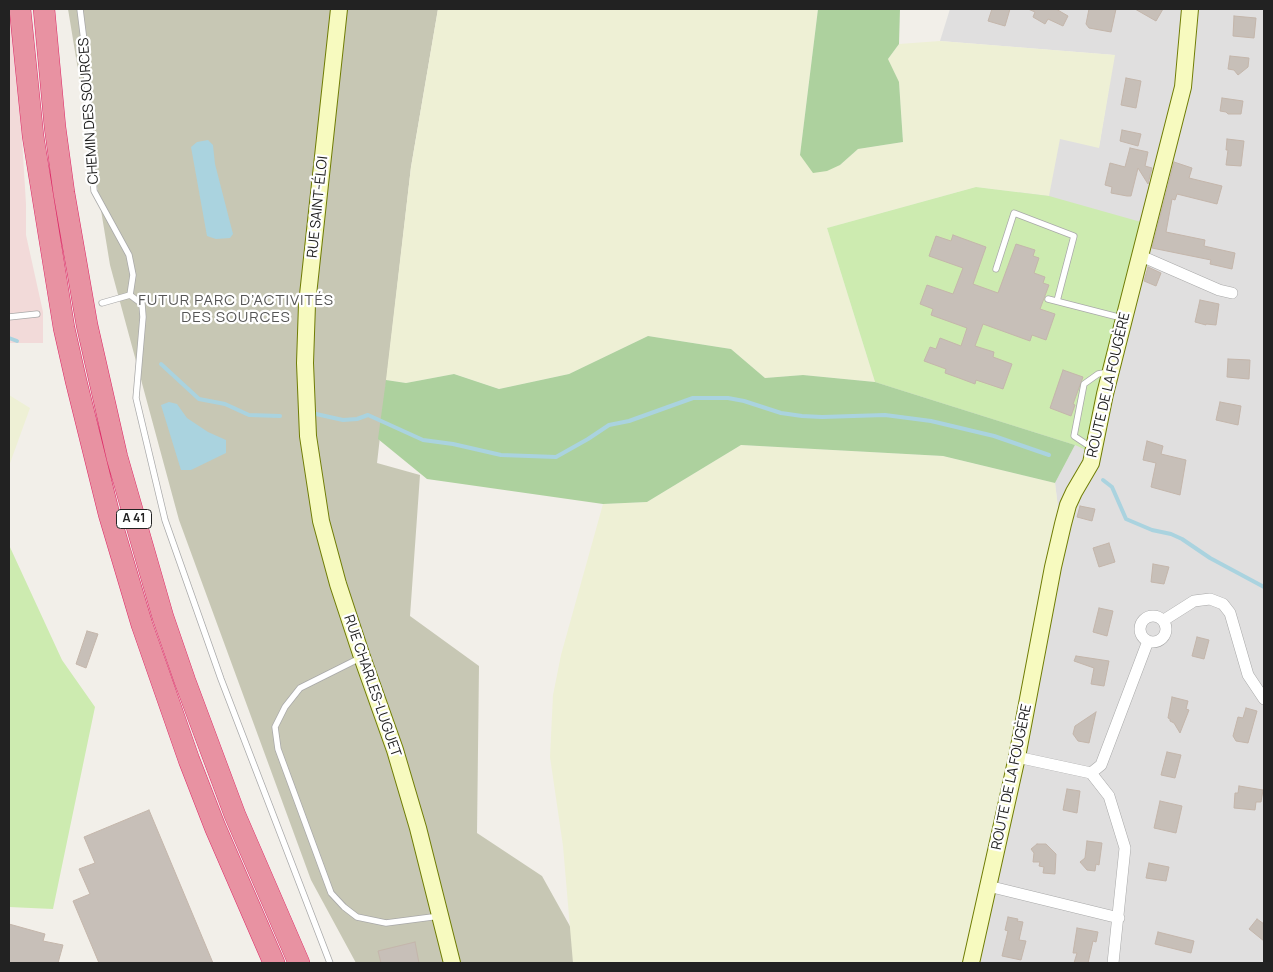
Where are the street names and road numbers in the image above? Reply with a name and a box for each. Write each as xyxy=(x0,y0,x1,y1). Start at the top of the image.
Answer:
street label: CHEMIN DES SOURCES xyxy=(75,37,103,185)
street label: RUE SAINT-ÉLOI xyxy=(304,155,332,259)
street label: ROUTE DE LA FOUGÈRE xyxy=(1084,311,1134,459)
road number: A 41 xyxy=(116,509,152,528)
street label: RUE CHARLES-LUGUET xyxy=(340,613,404,759)
street label: ROUTE DE LA FOUGÈRE xyxy=(988,703,1036,851)

